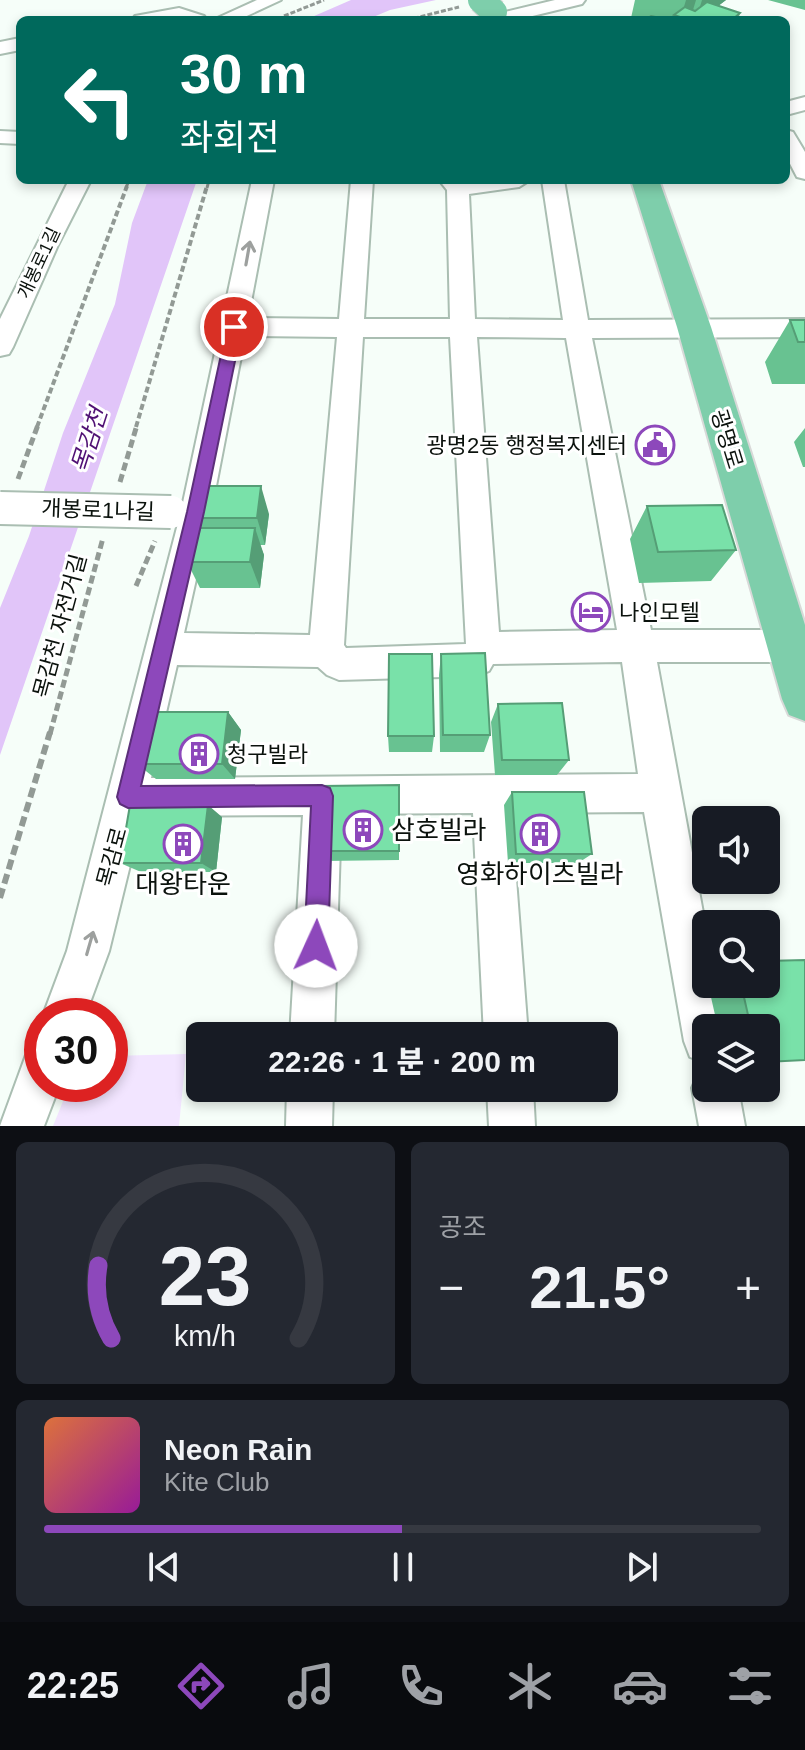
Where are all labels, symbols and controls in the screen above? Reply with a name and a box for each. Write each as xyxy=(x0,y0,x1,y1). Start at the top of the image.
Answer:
text: 30 m xyxy=(180,42,308,105)
icon: left xyxy=(48,48,152,152)
text: 좌회전 xyxy=(180,117,279,158)
street label: 개봉로1길 xyxy=(14,224,64,302)
one-way arrow xyxy=(242,241,257,266)
pin xyxy=(200,293,268,361)
icon: arrive xyxy=(212,305,256,349)
water label: 목감천 xyxy=(66,402,113,476)
street label: 광명로 xyxy=(706,406,748,472)
public building icon: 광명2동 행정복지센터 xyxy=(634,424,676,466)
place label: 광명2동 행정복지센터 xyxy=(426,433,627,458)
street label: 개봉로1나길 xyxy=(41,496,155,524)
street label: 목감천 자전거길 xyxy=(29,551,91,701)
hotel icon: 나인모텔 xyxy=(570,591,612,633)
place label: 나인모텔 xyxy=(619,600,700,625)
building icon: 청구빌라 xyxy=(178,733,220,775)
place label: 청구빌라 xyxy=(227,742,308,767)
map controls xyxy=(692,806,780,1102)
button: sound xyxy=(692,806,780,894)
building icon: 삼호빌라 xyxy=(342,809,384,851)
building icon: 영화하이츠빌라 xyxy=(519,813,561,855)
place label: 삼호빌라 xyxy=(391,815,487,845)
building icon: 대왕타운 xyxy=(162,823,204,865)
street label: 목감로 xyxy=(92,824,132,890)
place label: 영화하이츠빌라 xyxy=(456,859,624,889)
place label: 대왕타운 xyxy=(135,869,231,899)
position arrow xyxy=(274,904,358,988)
button: search xyxy=(692,910,780,998)
one-way arrow xyxy=(83,930,98,956)
speed limit sign: 30 xyxy=(24,998,128,1102)
button: layers xyxy=(692,1014,780,1102)
text: 22:26 · 1 분 · 200 m xyxy=(268,1045,536,1078)
text: 공조 xyxy=(439,1212,486,1242)
text: 23 xyxy=(159,1230,252,1323)
text: 21.5° xyxy=(529,1254,670,1321)
text: − xyxy=(439,1263,464,1312)
text: + xyxy=(735,1263,761,1312)
text: km/h xyxy=(174,1320,236,1352)
text: Neon Rain xyxy=(164,1433,312,1466)
text: Kite Club xyxy=(164,1467,270,1497)
icon: previous xyxy=(142,1545,186,1589)
icon: pause xyxy=(381,1545,425,1589)
icon: next xyxy=(620,1545,664,1589)
icon: directions xyxy=(173,1658,229,1714)
icon: music xyxy=(283,1658,339,1714)
icon: phone xyxy=(393,1658,449,1714)
icon: climate xyxy=(502,1658,558,1714)
icon: car xyxy=(612,1658,668,1714)
icon: filters xyxy=(722,1658,778,1714)
text: 22:25 xyxy=(27,1665,119,1706)

